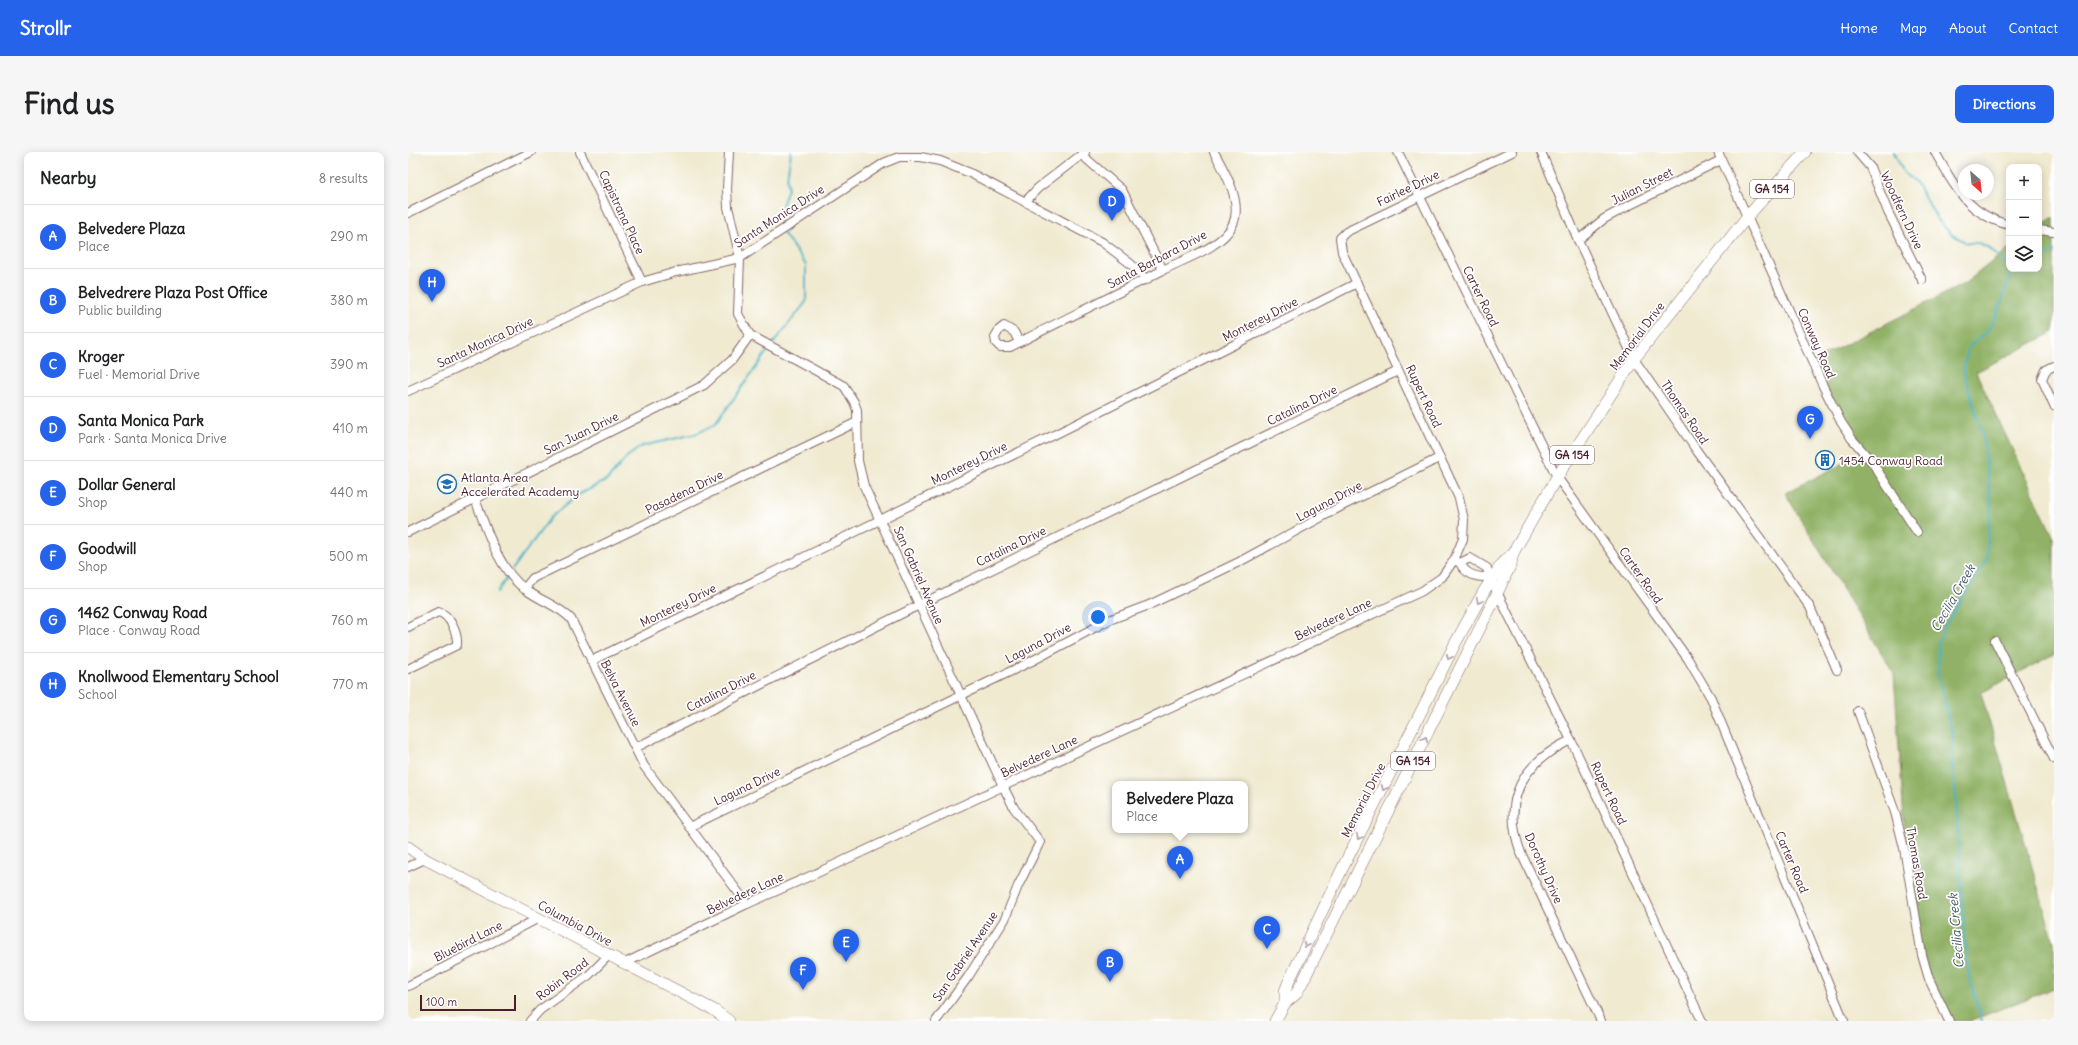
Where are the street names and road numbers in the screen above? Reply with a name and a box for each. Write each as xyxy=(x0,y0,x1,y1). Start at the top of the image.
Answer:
street label: Julian Street xyxy=(1609,164,1675,208)
street label: Fairlee Drive xyxy=(1374,166,1442,210)
street label: Capistrana Place xyxy=(596,168,648,256)
street label: Woodfern Drive xyxy=(1877,169,1927,251)
road number: GA 154 xyxy=(1750,180,1794,198)
street label: Santa Monica Drive xyxy=(731,181,827,251)
street label: Santa Barbara Drive xyxy=(1105,227,1209,291)
street label: Carter Road xyxy=(1460,263,1502,329)
street label: Monterey Drive xyxy=(1220,294,1300,344)
street label: Memorial Drive xyxy=(1606,299,1668,373)
street label: Conway Road xyxy=(1795,305,1839,381)
street label: Santa Monica Drive xyxy=(435,313,535,371)
street label: Rupert Road xyxy=(1403,362,1445,430)
street label: Thomas Road xyxy=(1658,377,1712,447)
street label: Catalina Drive xyxy=(1265,382,1339,428)
street label: San Juan Drive xyxy=(541,408,621,458)
street label: Monterey Drive xyxy=(929,438,1009,488)
road number: GA 154 xyxy=(1550,446,1594,464)
street label: Pasadena Drive xyxy=(643,467,725,517)
street label: Laguna Drive xyxy=(1294,477,1364,525)
street label: Catalina Drive xyxy=(974,523,1048,569)
street label: San Gabriel Avenue xyxy=(891,524,947,626)
street label: Carter Road xyxy=(1616,544,1666,606)
street label: Monterey Drive xyxy=(638,580,718,630)
street label: Belvedere Lane xyxy=(1292,595,1374,643)
street label: Laguna Drive xyxy=(1003,619,1073,667)
street label: Belva Avenue xyxy=(598,657,644,729)
street label: Catalina Drive xyxy=(684,667,758,715)
street label: Belvedere Lane xyxy=(998,732,1080,780)
road number: GA 154 xyxy=(1391,752,1435,770)
street label: Rupert Road xyxy=(1588,759,1630,827)
street label: Memorial Drive xyxy=(1338,760,1388,840)
street label: Laguna Drive xyxy=(711,763,783,809)
street label: Thomas Road xyxy=(1903,825,1931,901)
street label: Carter Road xyxy=(1772,829,1812,895)
street label: Dorothy Drive xyxy=(1522,830,1566,906)
street label: Belvedere Lane xyxy=(704,869,786,917)
street label: Columbia Drive xyxy=(535,897,615,949)
street label: San Gabriel Avenue xyxy=(929,908,1001,1004)
street label: Bluebird Lane xyxy=(431,917,505,965)
street label: Robin Road xyxy=(533,954,591,1004)

